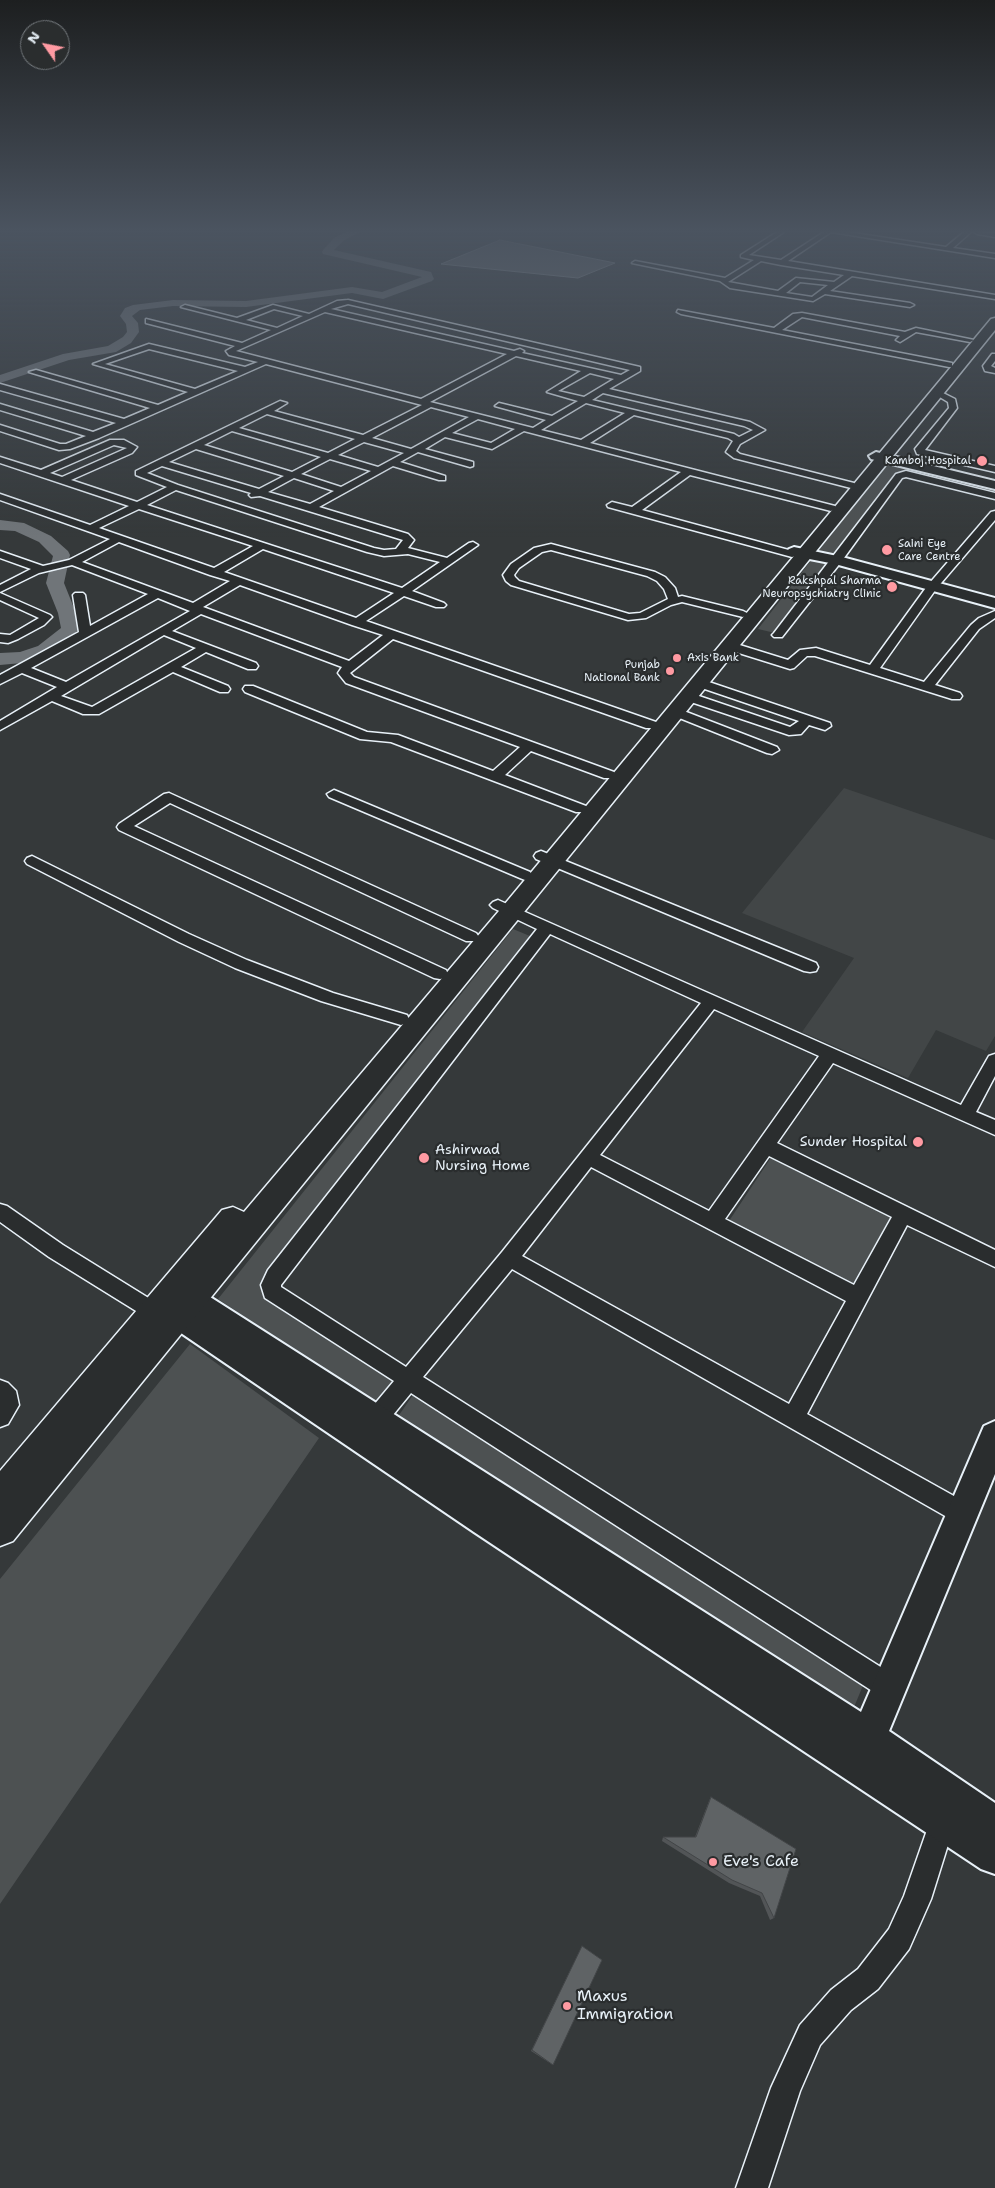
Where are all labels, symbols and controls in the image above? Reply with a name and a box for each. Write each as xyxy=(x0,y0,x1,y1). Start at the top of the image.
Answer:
north arrow xyxy=(20,20,70,70)
text: N xyxy=(23,28,44,47)
place label: Kamboj Hospital xyxy=(885,454,971,468)
marker: Kamboj Hospital xyxy=(975,454,989,468)
place label: Saini Eye Care Centre xyxy=(898,537,961,563)
marker: Saini Eye Care Centre xyxy=(880,543,894,557)
place label: Rakshpal Sharma Neuropsychiatry Clinic xyxy=(762,574,881,600)
marker: Rakshpal Sharma Neuropsychiatry Clinic xyxy=(885,580,899,594)
place label: Axis Bank xyxy=(687,651,739,665)
marker: Axis Bank xyxy=(671,652,683,664)
place label: Punjab National Bank xyxy=(584,658,660,684)
marker: Punjab National Bank xyxy=(664,665,676,677)
place label: Sunder Hospital xyxy=(800,1134,907,1150)
marker: Sunder Hospital xyxy=(911,1135,925,1149)
place label: Ashirwad Nursing Home xyxy=(435,1142,530,1174)
marker: Ashirwad Nursing Home xyxy=(417,1151,431,1165)
place label: Eve's Cafe xyxy=(723,1852,799,1872)
marker: Eve's Cafe xyxy=(707,1856,719,1868)
place label: Maxus Immigration xyxy=(577,1987,673,2025)
marker: Maxus Immigration xyxy=(561,2000,573,2012)

